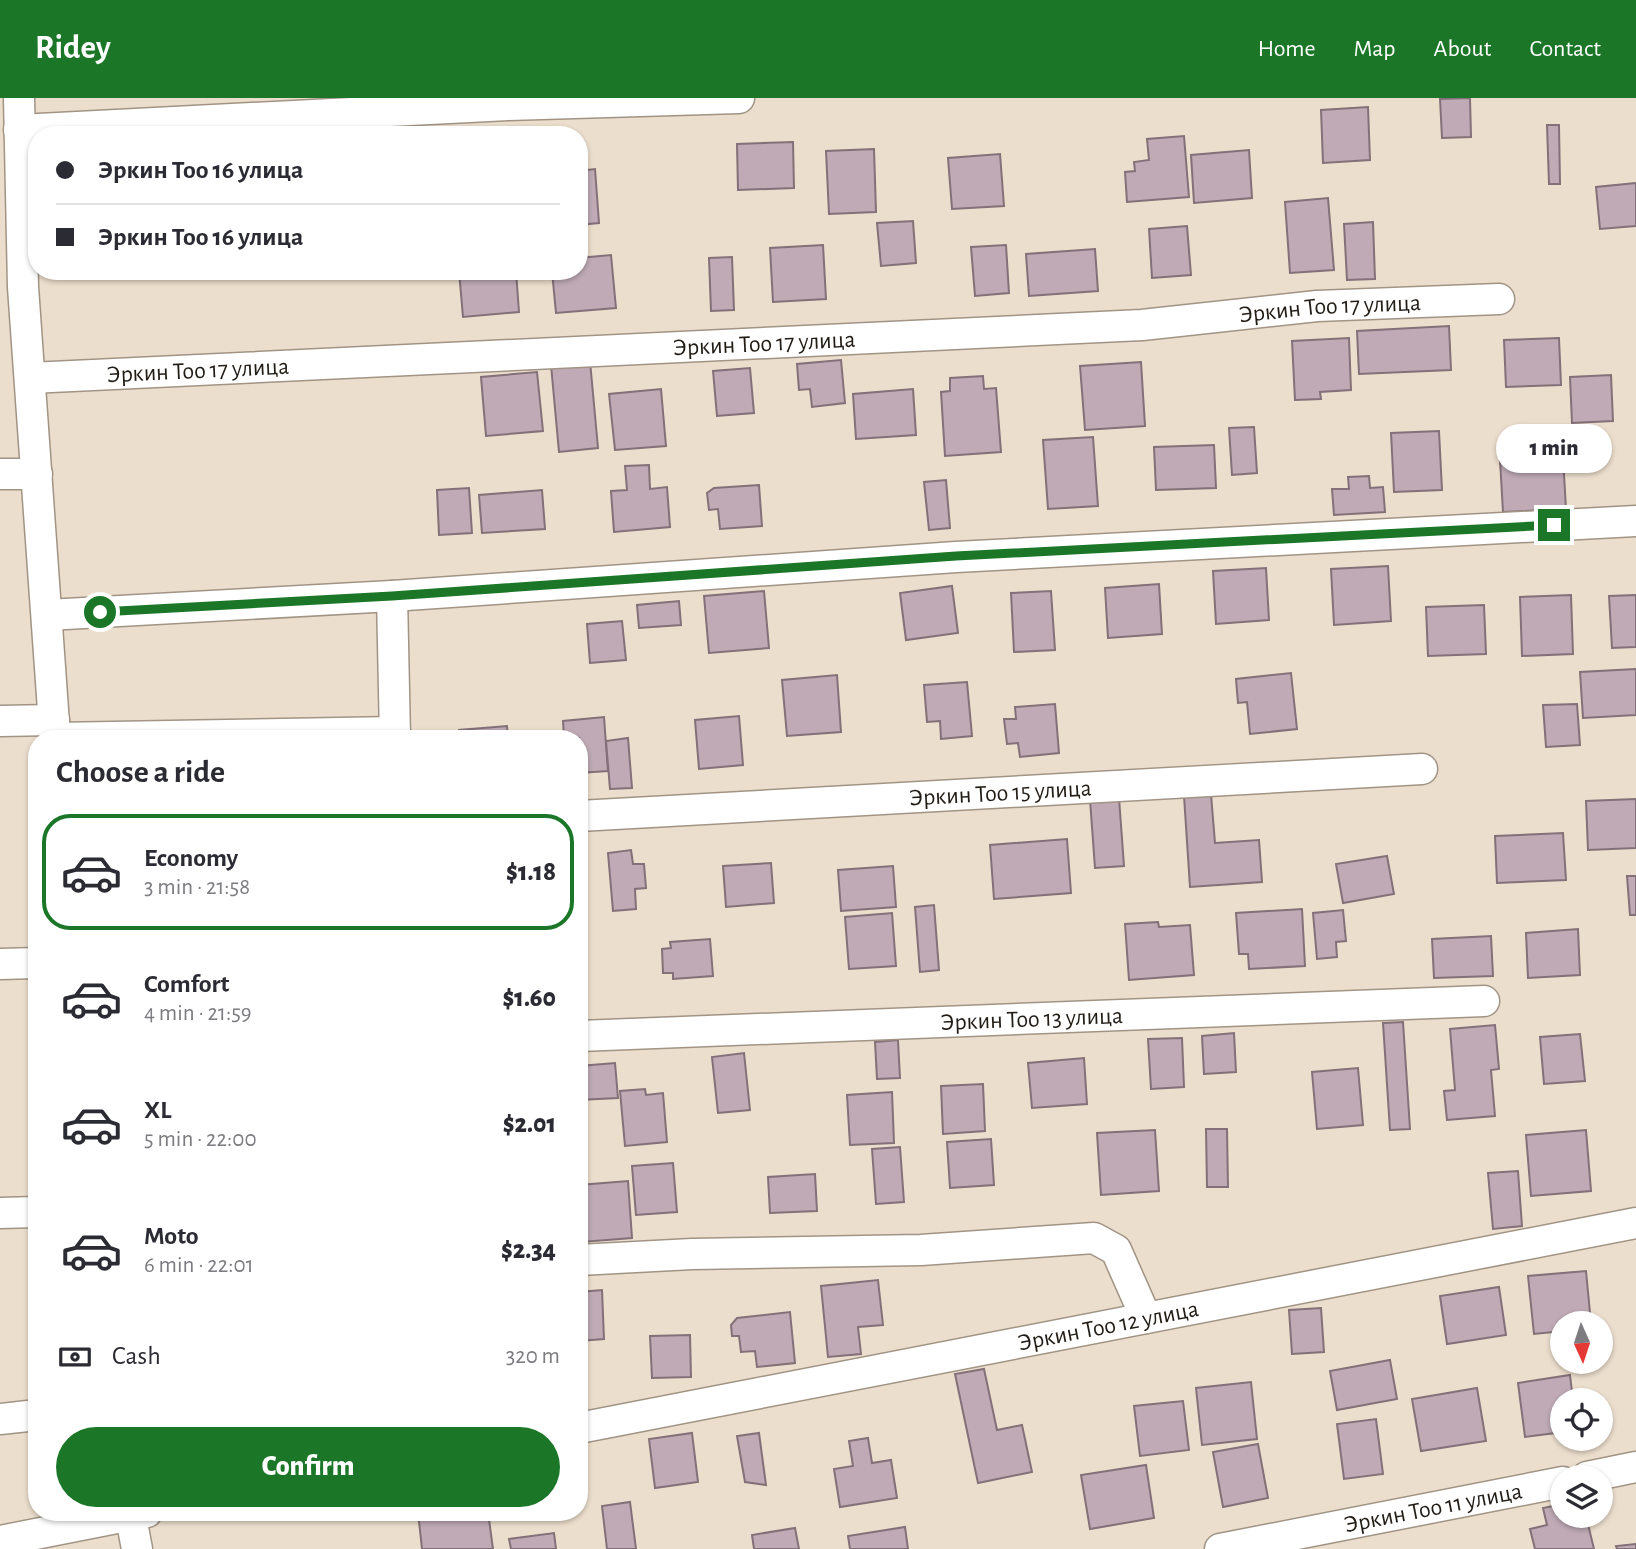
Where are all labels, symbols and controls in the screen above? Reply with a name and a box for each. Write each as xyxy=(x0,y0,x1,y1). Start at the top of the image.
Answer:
text: Ridey xyxy=(35,32,111,65)
text: Home xyxy=(1258,37,1316,61)
text: Map xyxy=(1354,37,1396,61)
text: About xyxy=(1434,37,1491,61)
text: Contact xyxy=(1529,37,1601,61)
text: Эркин Тоо 16 улица xyxy=(98,157,303,183)
text: Эркин Тоо 16 улица xyxy=(98,224,303,250)
street label: Эркин Тоо 17 улица xyxy=(1238,291,1421,327)
street label: Эркин Тоо 17 улица xyxy=(672,328,856,360)
street label: Эркин Тоо 17 улица xyxy=(106,355,290,387)
callout: 1 min xyxy=(1496,424,1612,472)
text: 1 min xyxy=(1530,437,1578,460)
route end xyxy=(1538,509,1570,541)
route start xyxy=(84,596,116,628)
text: Choose a ride xyxy=(56,756,225,788)
street label: Эркин Тоо 15 улица xyxy=(909,776,1092,811)
icon: car xyxy=(60,841,123,904)
text: Economy xyxy=(144,845,238,871)
text: $1.18 xyxy=(506,859,556,885)
text: 3 min · 21:58 xyxy=(144,876,250,899)
icon: car xyxy=(60,967,123,1030)
text: Comfort xyxy=(144,971,229,997)
text: $1.60 xyxy=(502,985,556,1011)
text: 4 min · 21:59 xyxy=(144,1002,252,1025)
street label: Эркин Тоо 13 улица xyxy=(940,1004,1123,1035)
icon: car xyxy=(60,1093,123,1156)
text: XL xyxy=(144,1097,171,1123)
text: $2.01 xyxy=(503,1111,556,1137)
text: 5 min · 22:00 xyxy=(144,1128,257,1151)
icon: car xyxy=(60,1219,123,1282)
text: Moto xyxy=(144,1223,199,1249)
text: $2.34 xyxy=(501,1237,556,1263)
text: 6 min · 22:01 xyxy=(144,1254,254,1277)
street label: Эркин Тоо 12 улица xyxy=(1016,1297,1201,1356)
north arrow xyxy=(1550,1311,1614,1374)
map controls xyxy=(1550,1311,1613,1528)
icon: cash xyxy=(56,1338,94,1376)
text: Cash xyxy=(112,1343,161,1369)
text: 320 m xyxy=(506,1345,560,1368)
button: locate xyxy=(1550,1388,1613,1451)
button: Confirm xyxy=(56,1427,560,1507)
button: layers xyxy=(1550,1465,1613,1528)
street label: Эркин Тоо 11 улица xyxy=(1342,1479,1524,1537)

